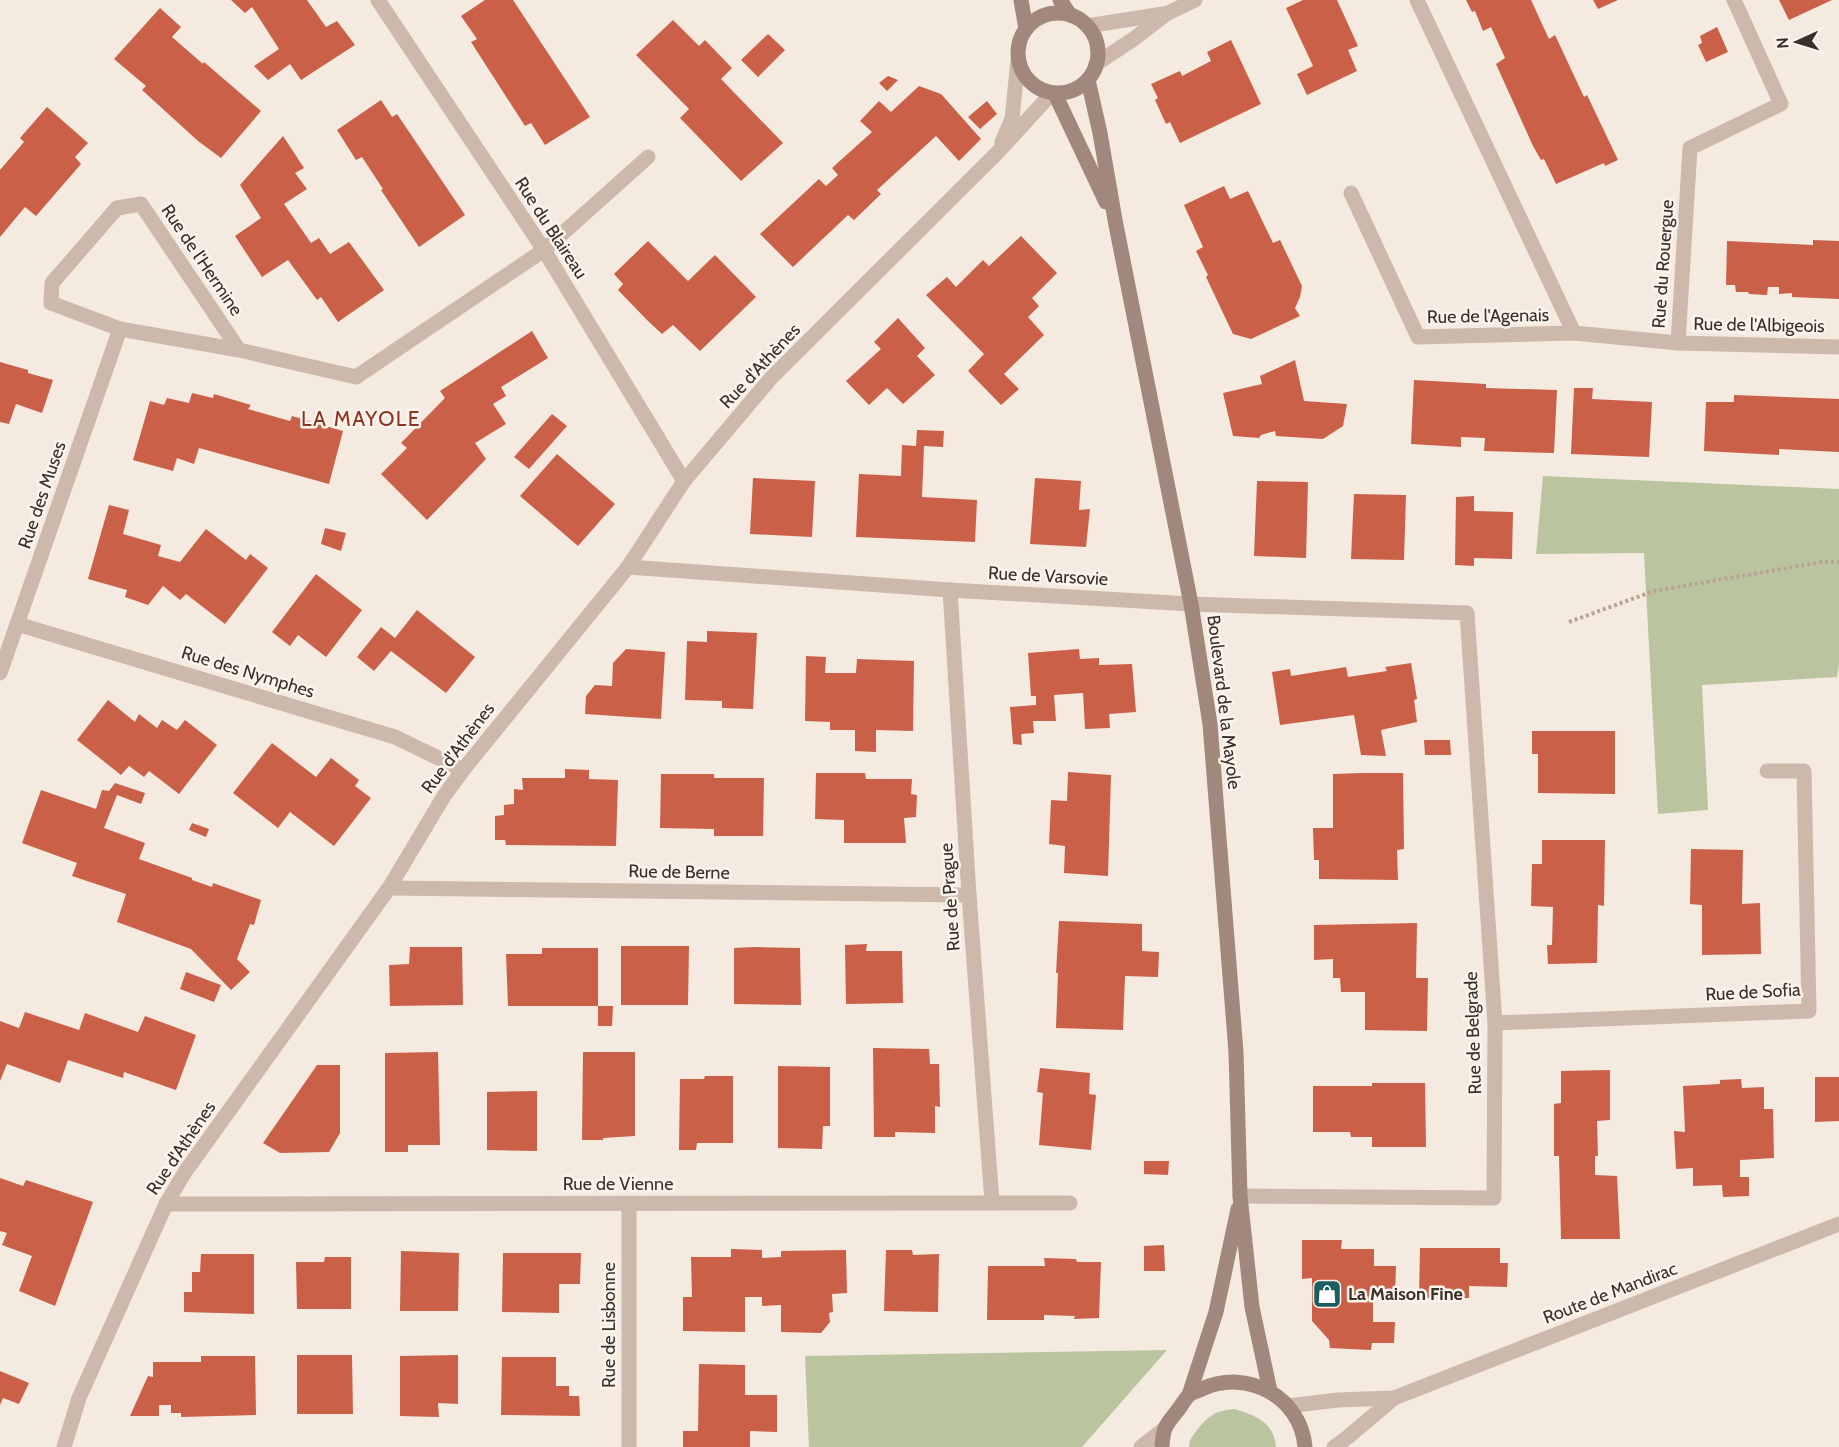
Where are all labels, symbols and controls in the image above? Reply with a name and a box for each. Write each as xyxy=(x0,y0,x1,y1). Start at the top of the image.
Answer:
north arrow xyxy=(1767,12,1827,72)
text: N xyxy=(1773,37,1792,49)
street label: Rue du Blaireau xyxy=(510,173,592,283)
street label: Rue du Rouergue xyxy=(1648,199,1678,329)
street label: Rue de l'Hermine xyxy=(157,200,247,320)
street label: Rue de l'Agenais xyxy=(1427,304,1549,328)
street label: Rue de l'Albigeois xyxy=(1693,313,1825,337)
street label: Rue d'Athènes xyxy=(715,319,805,413)
district label: LA MAYOLE xyxy=(301,406,421,431)
street label: Rue des Muses xyxy=(13,438,71,552)
street label: Rue de Varsovie xyxy=(987,562,1109,590)
street label: Boulevard de la Mayole xyxy=(1202,614,1246,790)
street label: Rue des Nymphes xyxy=(179,641,317,703)
street label: Rue d'Athènes xyxy=(417,698,499,798)
street label: Rue de Prague xyxy=(935,842,965,952)
street label: Rue de Berne xyxy=(628,860,730,884)
street label: Rue de Belgrade xyxy=(1460,971,1486,1095)
street label: Rue de Sofia xyxy=(1705,979,1802,1005)
street label: Rue d'Athènes xyxy=(142,1097,220,1199)
street label: Rue de Vienne xyxy=(563,1173,673,1195)
street label: Route de Mandirac xyxy=(1540,1257,1680,1329)
street label: Rue de Lisbonne xyxy=(598,1262,620,1388)
shop icon: La Maison Fine xyxy=(1311,1278,1343,1310)
place label: La Maison Fine xyxy=(1348,1283,1463,1305)

